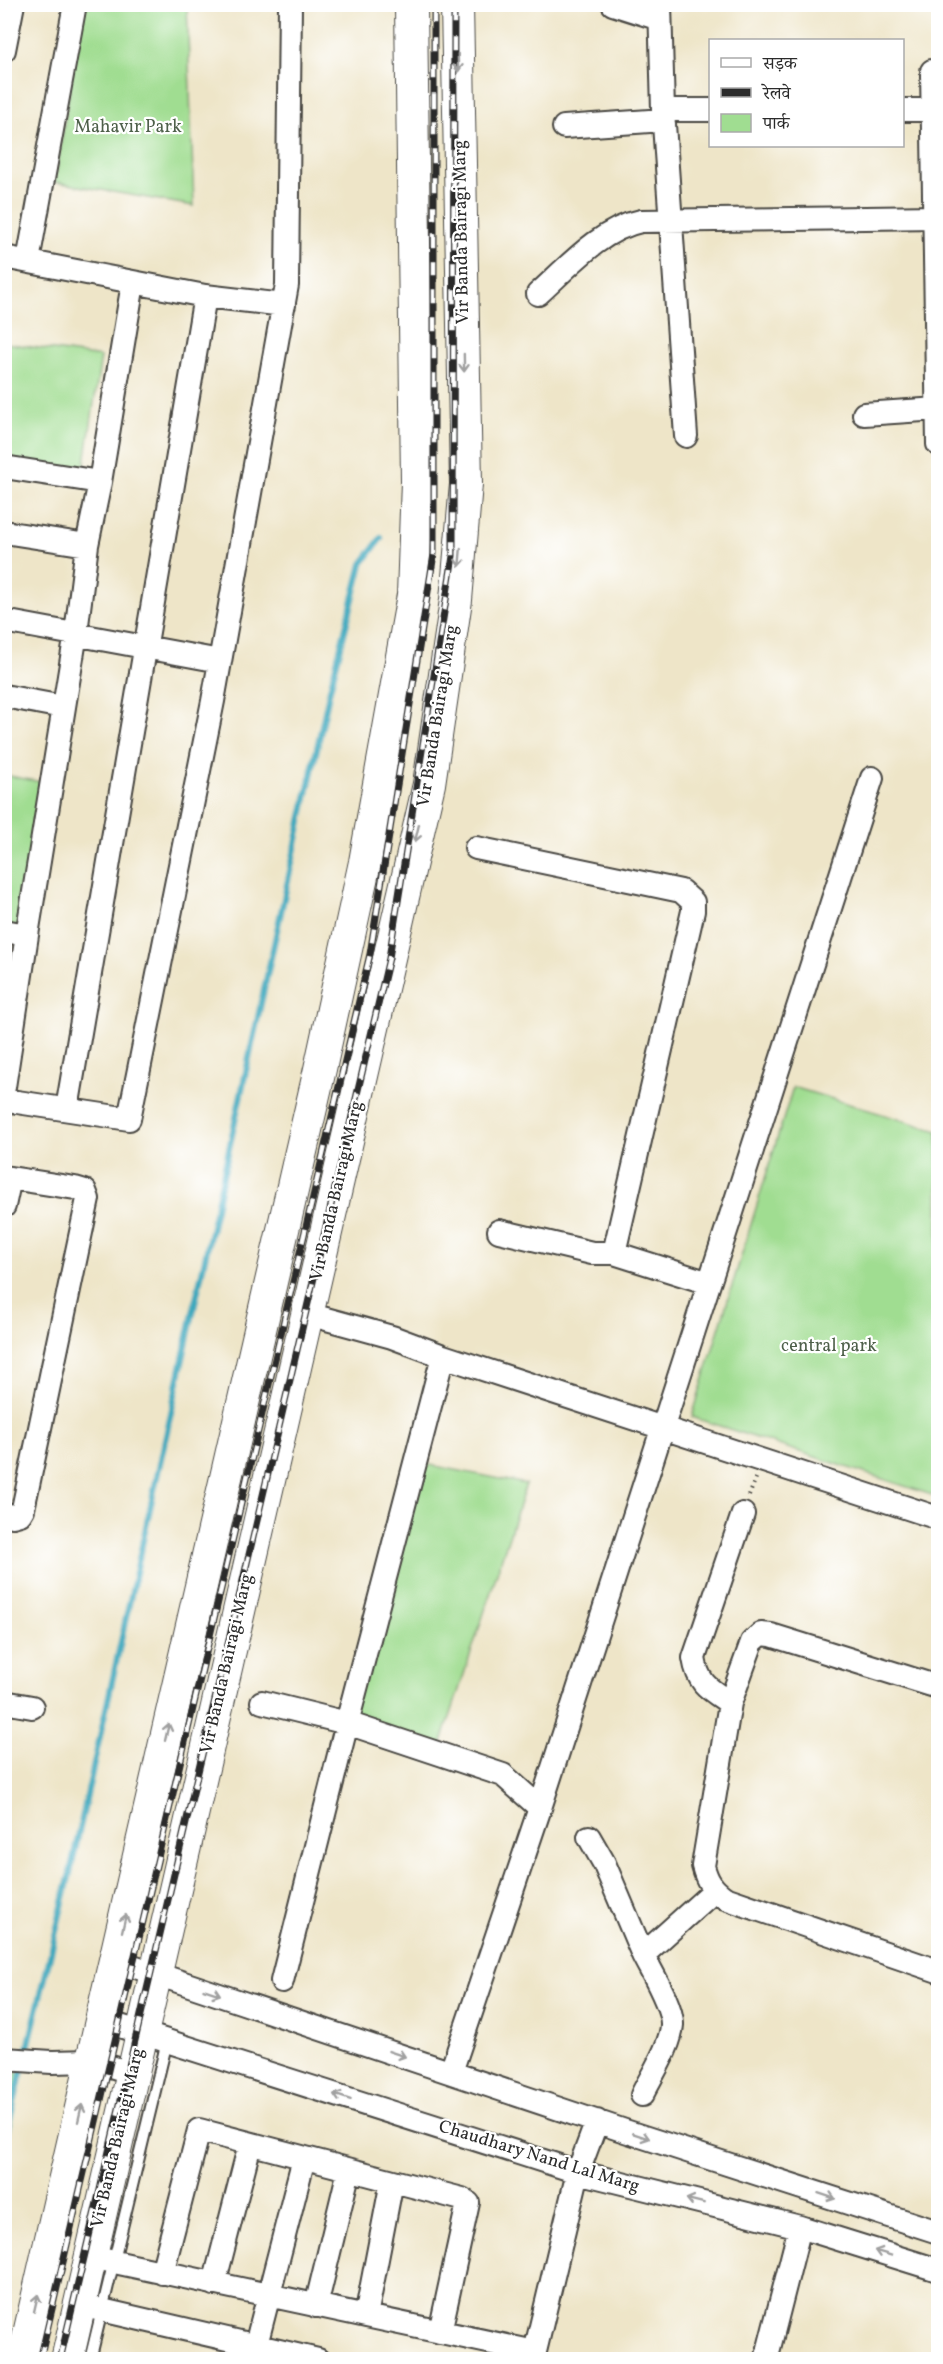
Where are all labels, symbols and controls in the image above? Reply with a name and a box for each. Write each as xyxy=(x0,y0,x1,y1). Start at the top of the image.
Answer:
legend xyxy=(709,39,904,147)
one-way arrow xyxy=(453,52,464,72)
text: सड़क xyxy=(762,52,798,77)
text: रेलवे xyxy=(761,82,792,107)
text: पार्क xyxy=(762,112,791,137)
park label: Mahavir Park xyxy=(74,115,182,140)
street label: Vir Banda Bairagi Marg xyxy=(448,140,476,324)
one-way arrow xyxy=(458,352,470,372)
one-way arrow xyxy=(454,547,465,567)
street label: Vir Banda Bairagi Marg xyxy=(411,623,465,809)
one-way arrow xyxy=(411,823,423,842)
street label: Vir Banda Bairagi Marg xyxy=(304,1098,370,1284)
park label: central park xyxy=(781,1334,877,1359)
street label: Vir Banda Bairagi Marg xyxy=(194,1571,260,1757)
one-way arrow xyxy=(162,1723,174,1742)
one-way arrow xyxy=(118,1913,130,1932)
one-way arrow xyxy=(202,1987,221,1998)
street label: Vir Banda Bairagi Marg xyxy=(85,2045,151,2231)
one-way arrow xyxy=(387,2049,406,2060)
one-way arrow xyxy=(333,2091,352,2102)
one-way arrow xyxy=(74,2103,86,2122)
street label: Chaudhary Nand Lal Marg xyxy=(435,2114,643,2200)
one-way arrow xyxy=(631,2131,650,2142)
one-way arrow xyxy=(817,2191,836,2202)
one-way arrow xyxy=(686,2195,705,2206)
one-way arrow xyxy=(874,2247,893,2258)
one-way arrow xyxy=(30,2293,42,2312)

